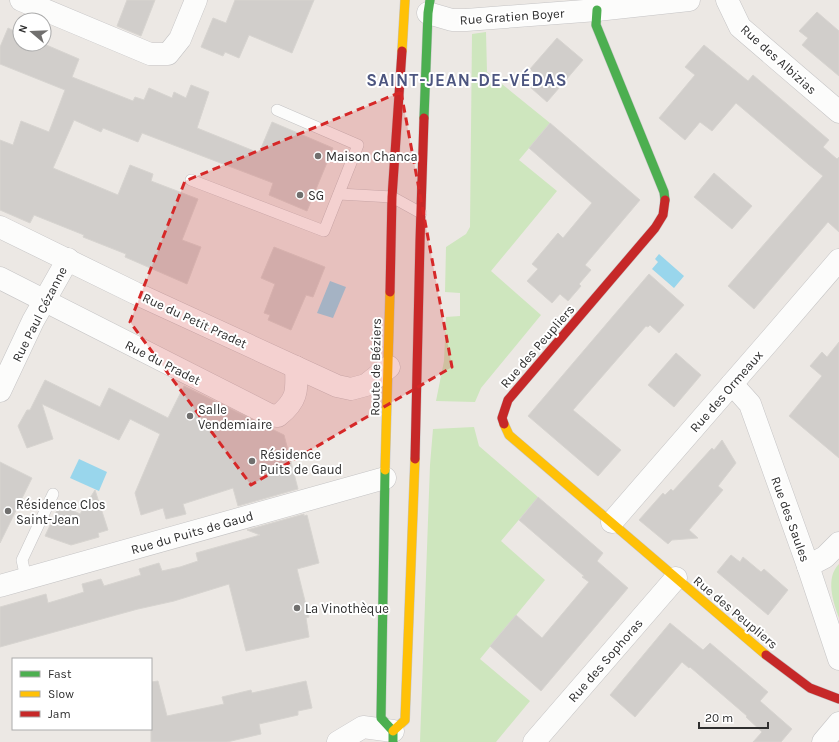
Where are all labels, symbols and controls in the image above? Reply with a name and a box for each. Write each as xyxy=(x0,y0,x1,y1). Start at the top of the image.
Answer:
street label: Rue Gratien Boyer xyxy=(459,5,565,28)
north arrow xyxy=(12,12,52,52)
street label: Rue des Albizias xyxy=(738,21,820,97)
text: N xyxy=(16,23,30,35)
district label: SAINT-JEAN-DE-VÉDAS xyxy=(366,68,568,90)
place label: Maison Chanca xyxy=(326,149,418,164)
marker: Maison Chanca xyxy=(313,151,323,161)
place label: SG xyxy=(308,188,324,203)
marker: SG xyxy=(295,190,305,200)
street label: Rue Paul Cézanne xyxy=(9,264,70,364)
street label: Rue du Petit Pradet xyxy=(140,290,249,351)
street label: Rue des Peupliers xyxy=(497,302,578,391)
street label: Route de Béziers xyxy=(367,318,384,416)
street label: Rue du Pradet xyxy=(123,337,203,388)
street label: Rue des Ormeaux xyxy=(687,347,766,435)
place label: Salle Vendemiaire xyxy=(198,402,273,432)
marker: Salle Vendemiaire xyxy=(185,411,195,421)
place label: Résidence Puits de Gaud xyxy=(260,447,342,477)
marker: Résidence Puits de Gaud xyxy=(247,456,257,466)
street label: Rue des Saules xyxy=(768,474,813,564)
place label: Résidence Clos Saint-Jean xyxy=(16,497,106,527)
marker: Résidence Clos Saint-Jean xyxy=(3,506,13,516)
street label: Rue du Puits de Gaud xyxy=(129,508,255,557)
street label: Rue des Peupliers xyxy=(691,573,781,652)
place label: La Vinothèque xyxy=(305,601,389,617)
marker: La Vinothèque xyxy=(292,603,302,613)
street label: Rue des Sophoras xyxy=(565,615,646,705)
legend xyxy=(12,658,152,730)
text: Fast xyxy=(48,667,72,681)
text: Slow xyxy=(48,687,74,701)
scale bar xyxy=(699,704,768,730)
text: Jam xyxy=(48,707,71,721)
text: 20 m xyxy=(705,711,733,725)

